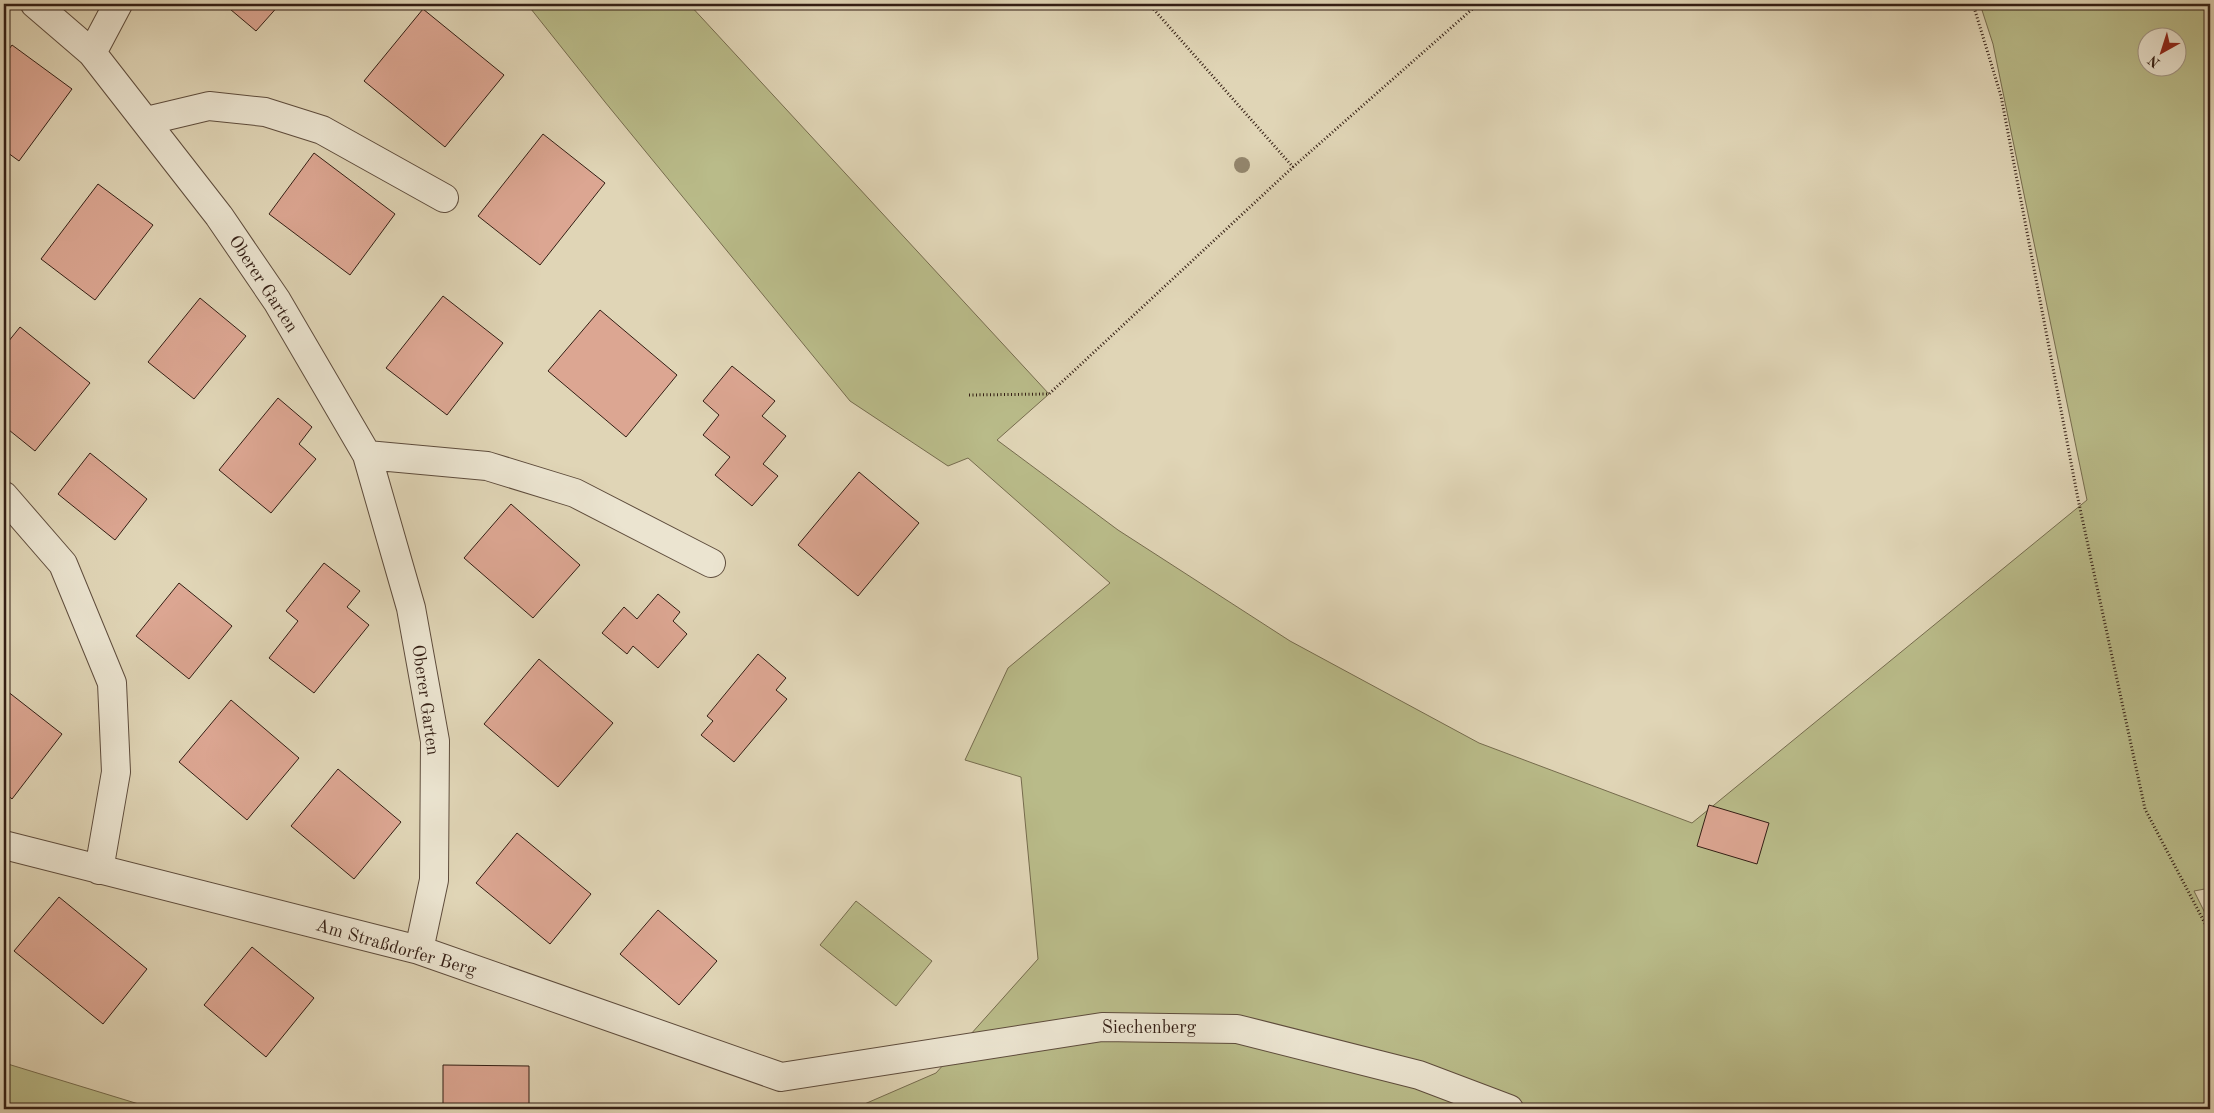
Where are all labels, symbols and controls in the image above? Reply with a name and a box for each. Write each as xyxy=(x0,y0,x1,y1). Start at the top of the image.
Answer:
north arrow xyxy=(2136,28,2186,78)
text: N xyxy=(2146,52,2163,70)
street label: Oberer Garten xyxy=(225,232,301,336)
street label: Oberer Garten xyxy=(408,643,442,757)
street label: Am Straßdorfer Berg xyxy=(314,916,479,980)
street label: Siechenberg xyxy=(1102,1019,1197,1037)

